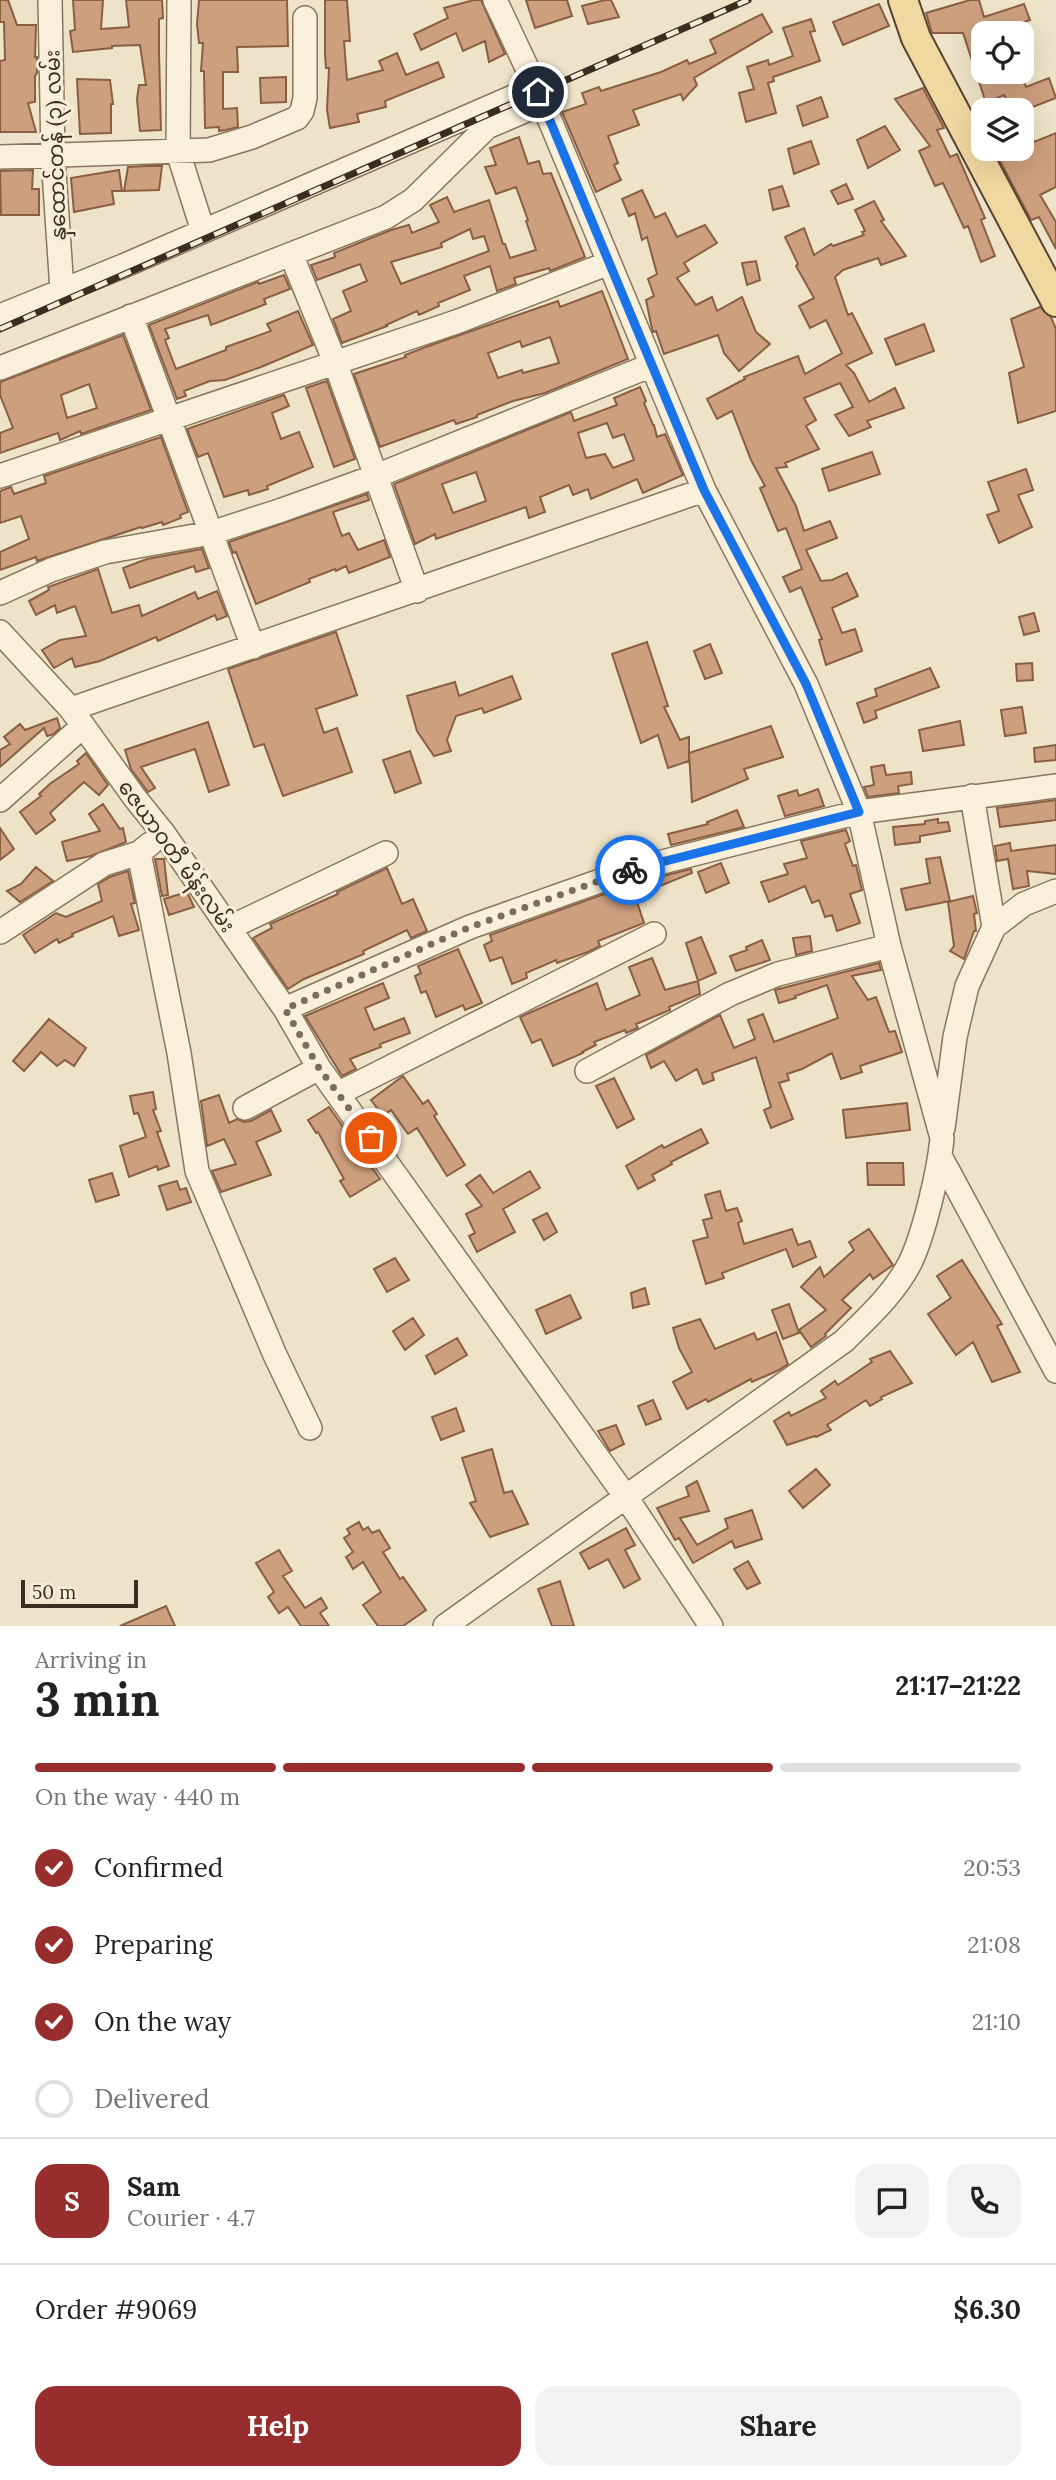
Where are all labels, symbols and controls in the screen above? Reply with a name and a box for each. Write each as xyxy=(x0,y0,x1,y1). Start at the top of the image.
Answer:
map controls xyxy=(971,21,1034,161)
button: locate xyxy=(971,21,1034,84)
street label: နှထောင်တန် (၃) လမ်း xyxy=(36,49,76,241)
pin xyxy=(508,62,568,122)
icon: home xyxy=(519,73,557,111)
button: layers xyxy=(971,98,1034,161)
street label: ဇေယာဝတီ မိန်းလမ်း xyxy=(109,773,243,940)
courier xyxy=(595,835,665,905)
icon: bike xyxy=(611,851,649,889)
pin xyxy=(341,1108,401,1168)
icon: bag xyxy=(352,1119,390,1157)
scale bar xyxy=(21,1577,138,1609)
text: 50 m xyxy=(32,1580,76,1604)
text: Arriving in xyxy=(35,1645,147,1674)
text: 21:17–21:22 xyxy=(895,1669,1021,1702)
text: 3 min xyxy=(35,1670,160,1729)
text: On the way · 440 m xyxy=(35,1782,240,1811)
icon: check xyxy=(35,1849,73,1887)
text: Confirmed xyxy=(94,1851,223,1884)
text: 20:53 xyxy=(963,1853,1021,1882)
icon: check xyxy=(35,1926,73,1964)
text: Preparing xyxy=(94,1928,213,1961)
text: 21:08 xyxy=(967,1930,1021,1959)
icon: check xyxy=(35,2003,73,2041)
text: On the way xyxy=(94,2005,231,2038)
text: 21:10 xyxy=(972,2007,1021,2036)
text: Delivered xyxy=(94,2082,210,2115)
button: chat xyxy=(855,2164,929,2238)
button: phone xyxy=(947,2164,1021,2238)
text: Sam xyxy=(127,2170,180,2203)
text: S xyxy=(64,2185,80,2218)
text: Courier · 4.7 xyxy=(127,2203,255,2232)
text: Order #9069 xyxy=(35,2293,197,2326)
text: $6.30 xyxy=(954,2293,1021,2326)
button: Help xyxy=(35,2386,521,2466)
button: Share xyxy=(535,2386,1021,2466)

